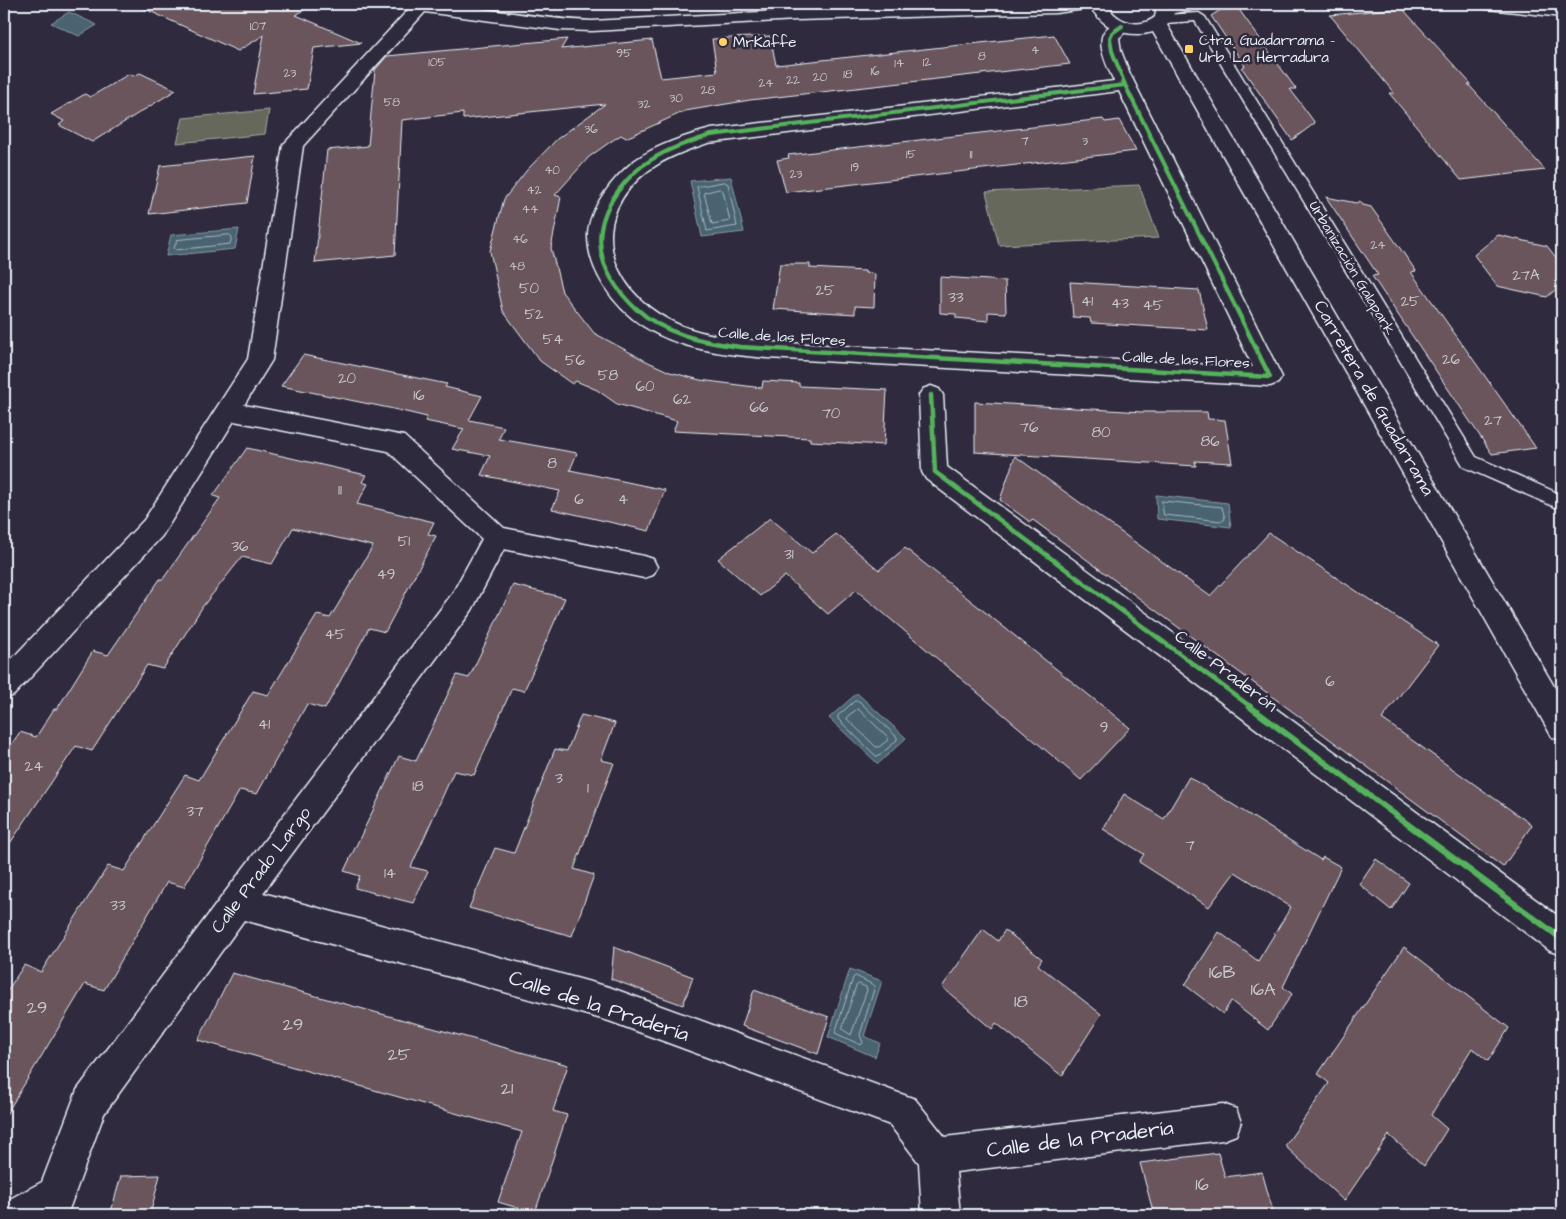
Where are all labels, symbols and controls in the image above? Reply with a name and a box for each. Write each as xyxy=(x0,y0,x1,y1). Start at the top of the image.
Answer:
house number: 107 xyxy=(250,18,267,35)
place label: Ctra. Guadarrama - Urb. La Herradura xyxy=(1199,30,1335,68)
place label: MrKaffe xyxy=(733,32,796,53)
marker: MrKaffe xyxy=(717,36,729,48)
house number: 4 xyxy=(1031,42,1039,59)
marker: Ctra. Guadarrama - Urb. La Herradura xyxy=(1183,43,1195,55)
house number: 95 xyxy=(616,45,632,62)
house number: 8 xyxy=(978,48,986,65)
house number: 105 xyxy=(428,54,446,71)
house number: 12 xyxy=(923,54,931,71)
house number: 14 xyxy=(894,55,904,72)
house number: 16 xyxy=(870,63,880,80)
house number: 23 xyxy=(284,65,296,82)
house number: 18 xyxy=(843,66,853,83)
house number: 20 xyxy=(813,69,828,86)
house number: 22 xyxy=(786,72,800,89)
house number: 24 xyxy=(758,75,774,92)
house number: 28 xyxy=(701,82,716,99)
house number: 30 xyxy=(669,90,683,107)
house number: 58 xyxy=(384,94,400,111)
house number: 32 xyxy=(638,96,651,113)
house number: 36 xyxy=(584,121,598,138)
house number: 7 xyxy=(1021,133,1029,150)
house number: 3 xyxy=(1082,133,1088,150)
house number: 15 xyxy=(906,146,917,163)
house number: 11 xyxy=(969,146,973,163)
house number: 19 xyxy=(851,159,859,176)
house number: 40 xyxy=(544,162,560,179)
house number: 23 xyxy=(790,166,802,183)
house number: 42 xyxy=(526,182,542,199)
street label: Urbanización Galapark xyxy=(1304,197,1400,339)
house number: 44 xyxy=(522,201,538,218)
house number: 46 xyxy=(512,231,528,248)
house number: 24 xyxy=(1370,237,1386,254)
house number: 48 xyxy=(509,258,525,275)
house number: 27A xyxy=(1512,265,1540,286)
house number: 50 xyxy=(519,278,540,299)
house number: 25 xyxy=(815,280,835,301)
house number: 33 xyxy=(948,287,964,308)
house number: 41 xyxy=(1081,291,1093,312)
house number: 25 xyxy=(1400,291,1420,312)
house number: 43 xyxy=(1111,293,1129,314)
house number: 45 xyxy=(1143,295,1164,316)
street label: Carretera de Guadarrama xyxy=(1308,295,1440,501)
house number: 52 xyxy=(524,304,544,325)
street label: Calle de las Flores xyxy=(718,322,847,352)
house number: 54 xyxy=(543,329,563,350)
street label: Calle de las Flores xyxy=(1122,346,1251,374)
house number: 26 xyxy=(1442,349,1461,370)
house number: 56 xyxy=(565,350,586,371)
house number: 58 xyxy=(598,365,618,386)
house number: 20 xyxy=(338,368,357,389)
house number: 60 xyxy=(636,376,655,397)
house number: 16 xyxy=(413,385,425,406)
house number: 62 xyxy=(673,389,691,410)
house number: 66 xyxy=(750,397,769,418)
house number: 70 xyxy=(822,403,841,424)
house number: 27 xyxy=(1484,410,1502,431)
house number: 76 xyxy=(1020,417,1039,438)
house number: 80 xyxy=(1091,422,1111,443)
house number: 86 xyxy=(1200,431,1220,452)
house number: 8 xyxy=(547,453,557,474)
house number: 11 xyxy=(338,480,342,501)
house number: 6 xyxy=(574,489,584,510)
house number: 4 xyxy=(618,489,628,510)
house number: 51 xyxy=(398,531,410,552)
house number: 36 xyxy=(231,536,249,557)
house number: 31 xyxy=(784,544,794,565)
house number: 49 xyxy=(377,564,395,585)
house number: 45 xyxy=(325,624,346,645)
street label: Calle Praderón xyxy=(1169,624,1283,718)
house number: 6 xyxy=(1325,671,1335,692)
house number: 41 xyxy=(258,714,270,735)
house number: 9 xyxy=(1100,717,1108,738)
house number: 24 xyxy=(25,756,43,777)
house number: 3 xyxy=(555,768,563,789)
house number: 18 xyxy=(412,776,424,797)
house number: 1 xyxy=(587,778,589,799)
house number: 37 xyxy=(187,801,203,822)
street label: Calle Prado Largo xyxy=(205,802,318,939)
house number: 7 xyxy=(1185,835,1195,856)
house number: 14 xyxy=(384,863,396,884)
house number: 33 xyxy=(110,895,126,916)
house number: 16B xyxy=(1209,960,1235,985)
street label: Calle de la Pradería xyxy=(505,963,693,1049)
house number: 16A xyxy=(1250,977,1276,1002)
house number: 18 xyxy=(1014,989,1028,1014)
house number: 29 xyxy=(27,995,47,1020)
house number: 29 xyxy=(283,1012,303,1037)
house number: 25 xyxy=(387,1042,411,1067)
house number: 21 xyxy=(501,1076,513,1101)
street label: Calle de la Pradería xyxy=(985,1113,1175,1165)
house number: 16 xyxy=(1195,1172,1209,1197)

